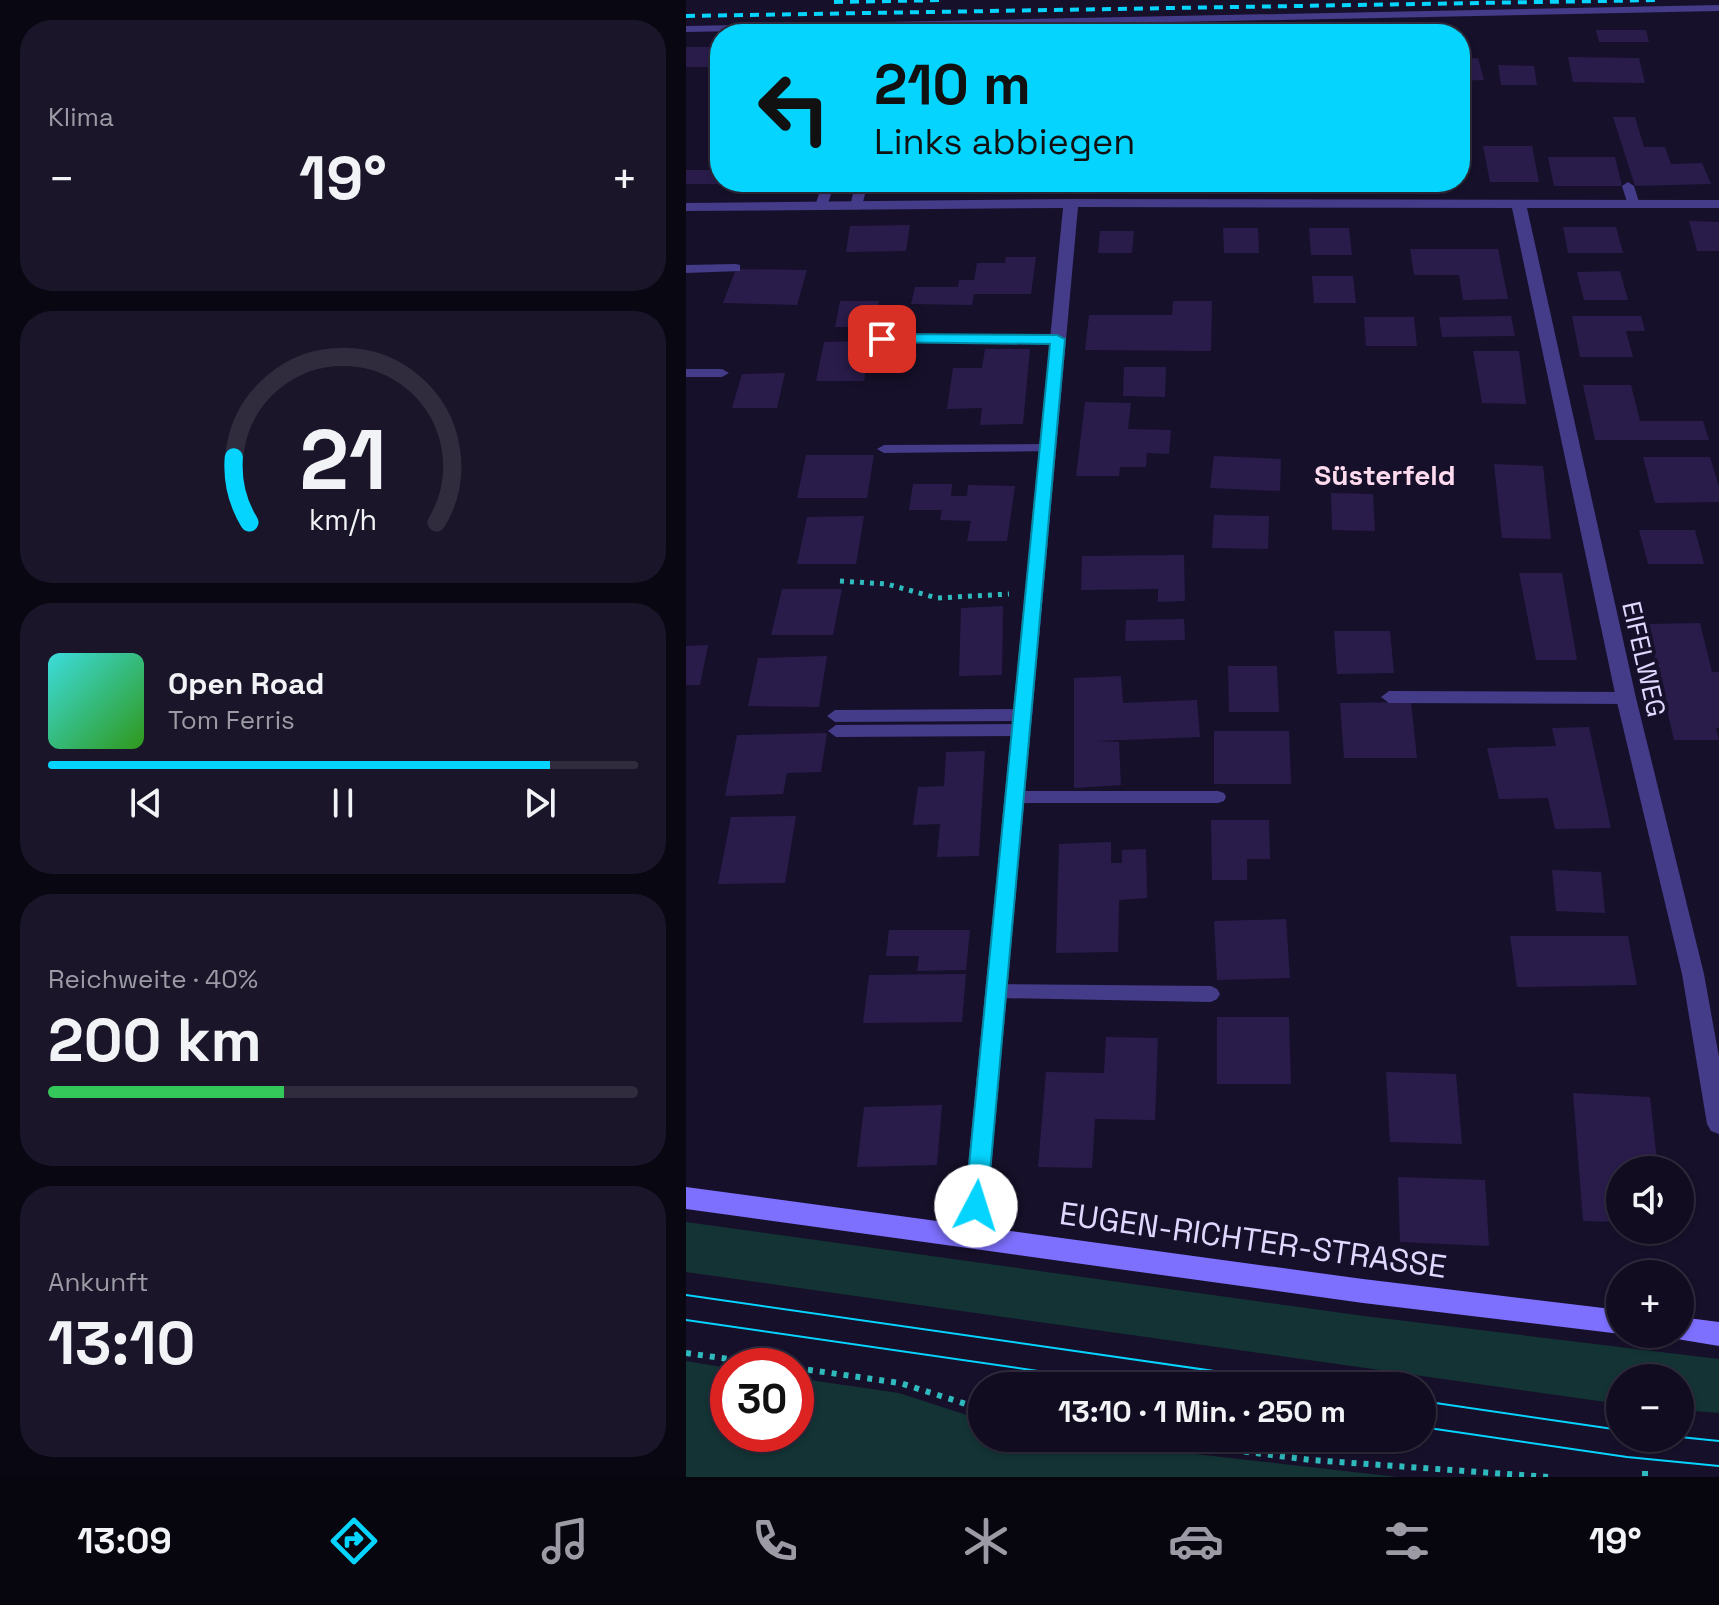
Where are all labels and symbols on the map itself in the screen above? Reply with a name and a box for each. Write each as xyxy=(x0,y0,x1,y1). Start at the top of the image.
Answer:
pin xyxy=(848,305,916,373)
district label: Süsterfeld xyxy=(1314,457,1456,493)
street label: EIFELWEG xyxy=(1614,598,1674,720)
position arrow xyxy=(934,1164,1018,1248)
street label: EUGEN-RICHTER-STRASSE xyxy=(1057,1193,1449,1287)
speed limit sign: 30 xyxy=(710,1348,814,1452)

